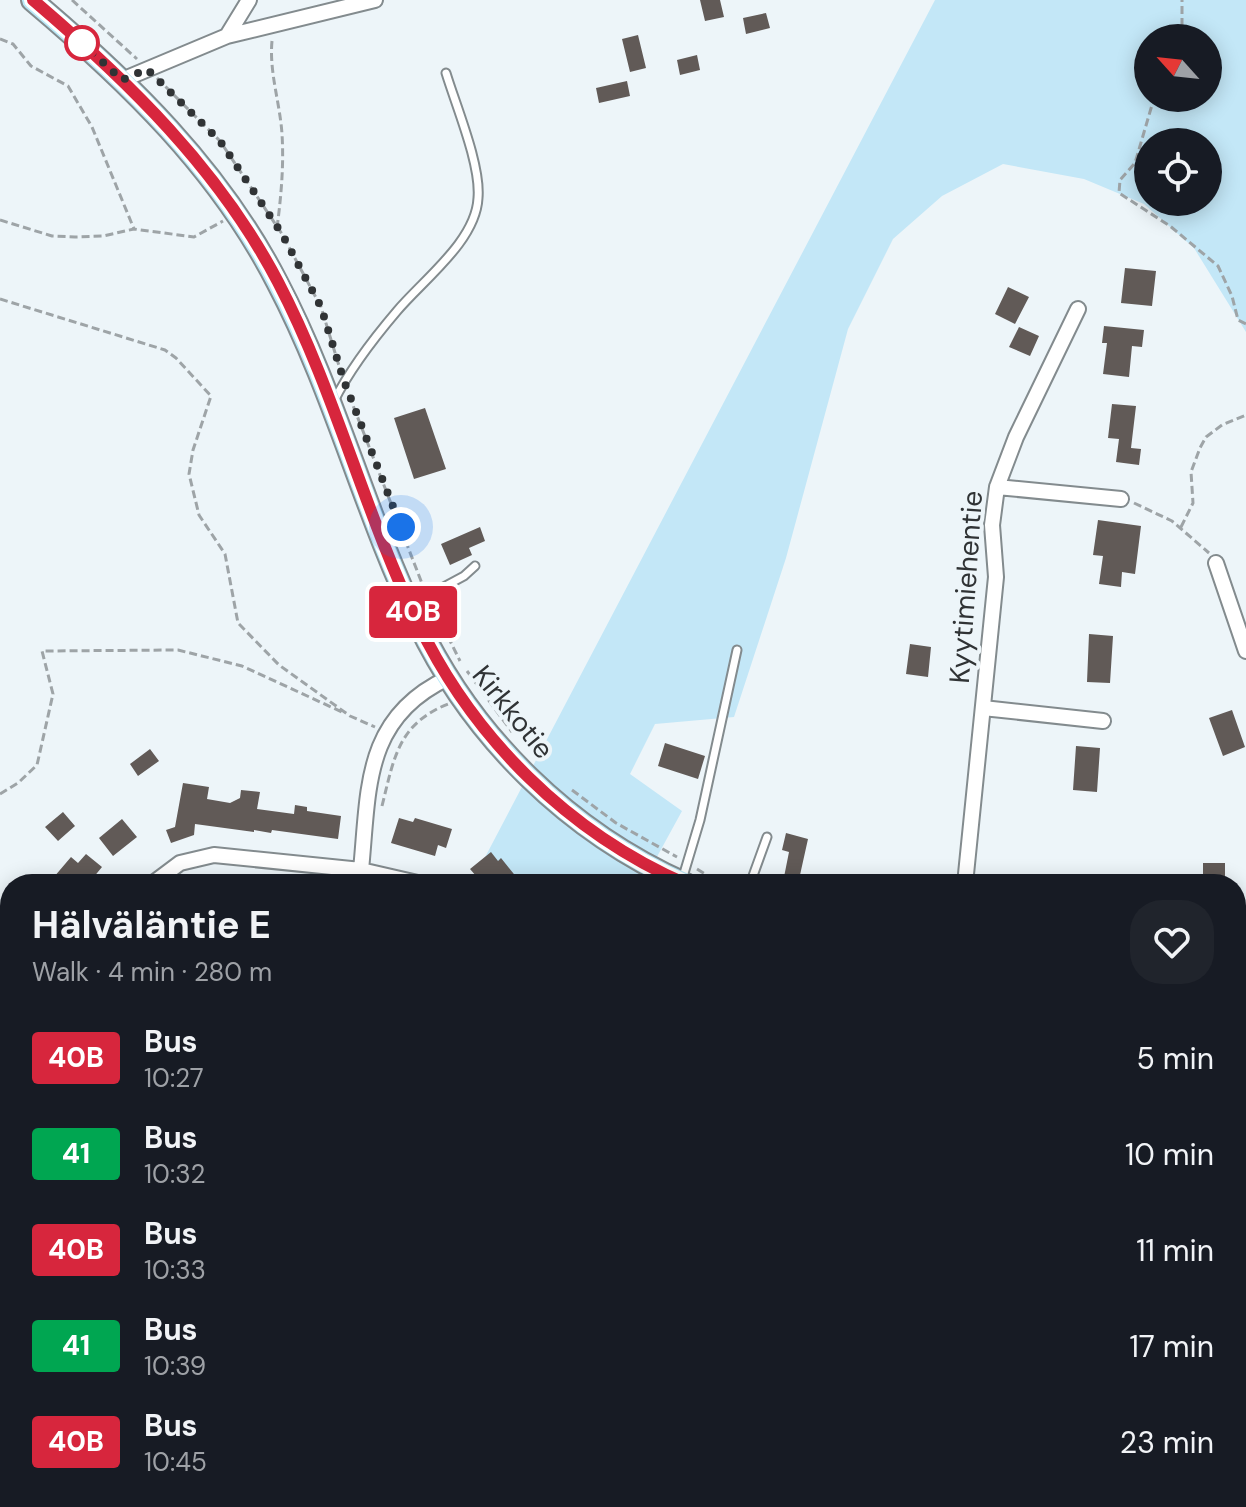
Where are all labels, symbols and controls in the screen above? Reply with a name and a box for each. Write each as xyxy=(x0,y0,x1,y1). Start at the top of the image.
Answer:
north arrow xyxy=(1134,24,1222,112)
map controls xyxy=(1134,24,1222,216)
unlabelled marker xyxy=(65,26,99,60)
button: locate xyxy=(1134,128,1222,216)
street label: Kyytimiehentie xyxy=(941,489,991,685)
your location xyxy=(381,507,421,547)
line badge: 40B xyxy=(367,586,459,638)
text: 40B xyxy=(385,593,441,630)
street label: Kirkkotie xyxy=(464,657,562,767)
text: Hälväläntie E xyxy=(32,900,271,950)
button: heart xyxy=(1130,900,1214,984)
text: Walk · 4 min · 280 m xyxy=(32,955,272,989)
text: Bus xyxy=(144,1022,198,1061)
text: 40B xyxy=(48,1039,104,1076)
text: 5 min xyxy=(1137,1039,1214,1078)
text: 10:27 xyxy=(144,1061,204,1095)
text: Bus xyxy=(144,1118,198,1157)
text: 41 xyxy=(62,1135,90,1172)
text: 10 min xyxy=(1125,1135,1214,1174)
text: 10:32 xyxy=(144,1157,206,1191)
text: Bus xyxy=(144,1214,198,1253)
text: 40B xyxy=(48,1231,104,1268)
text: 11 min xyxy=(1136,1231,1214,1270)
text: 10:33 xyxy=(144,1253,206,1287)
text: Bus xyxy=(144,1310,198,1349)
text: 41 xyxy=(62,1327,90,1364)
text: 17 min xyxy=(1129,1327,1214,1366)
text: 10:39 xyxy=(144,1349,206,1383)
text: Bus xyxy=(144,1406,198,1445)
text: 40B xyxy=(48,1423,104,1460)
text: 23 min xyxy=(1120,1423,1214,1462)
text: 10:45 xyxy=(144,1445,207,1479)

